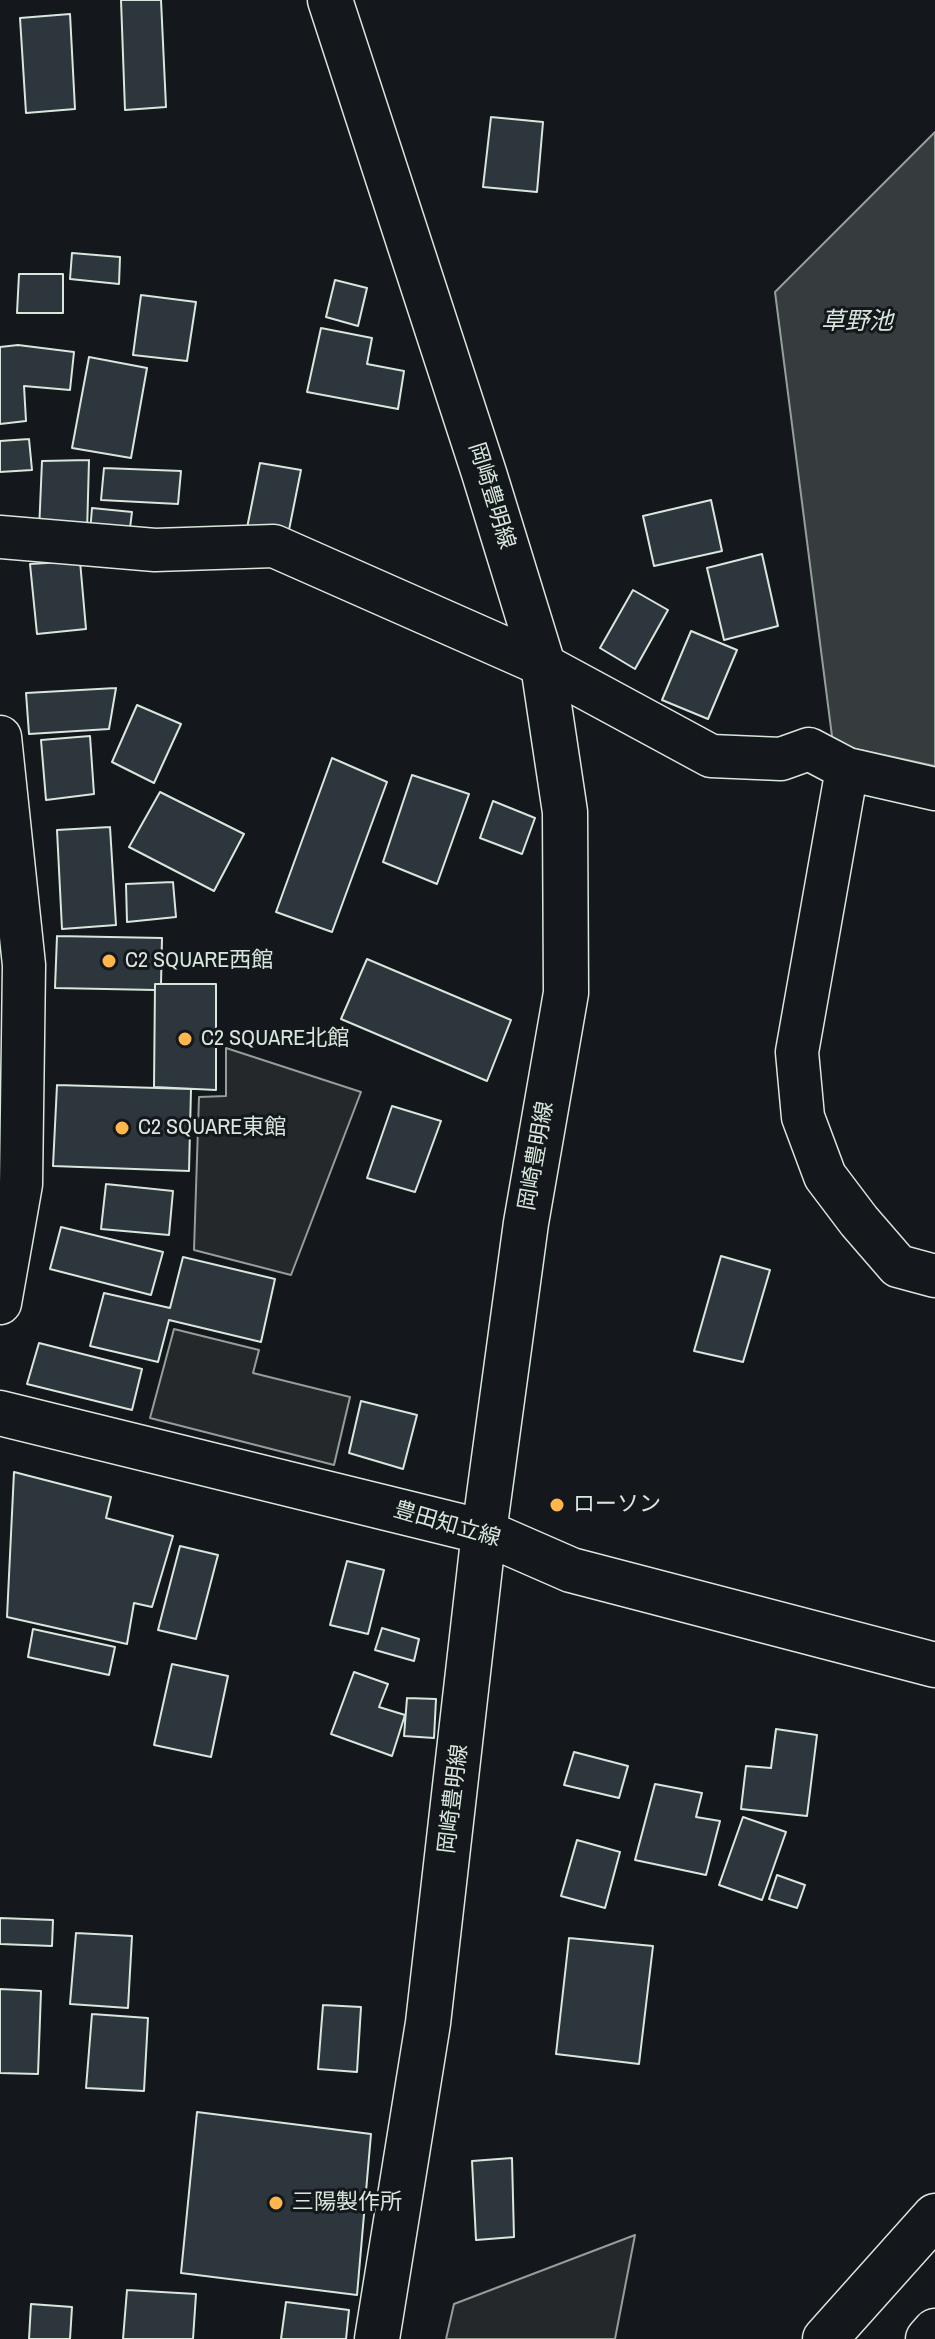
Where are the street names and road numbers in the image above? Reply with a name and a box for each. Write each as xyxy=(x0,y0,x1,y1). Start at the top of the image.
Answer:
street label: 岡崎豊明線 xyxy=(462,440,520,552)
street label: 岡崎豊明線 xyxy=(514,1100,560,1212)
street label: 豊田知立線 xyxy=(390,1497,504,1553)
street label: 岡崎豊明線 xyxy=(434,1743,474,1855)

